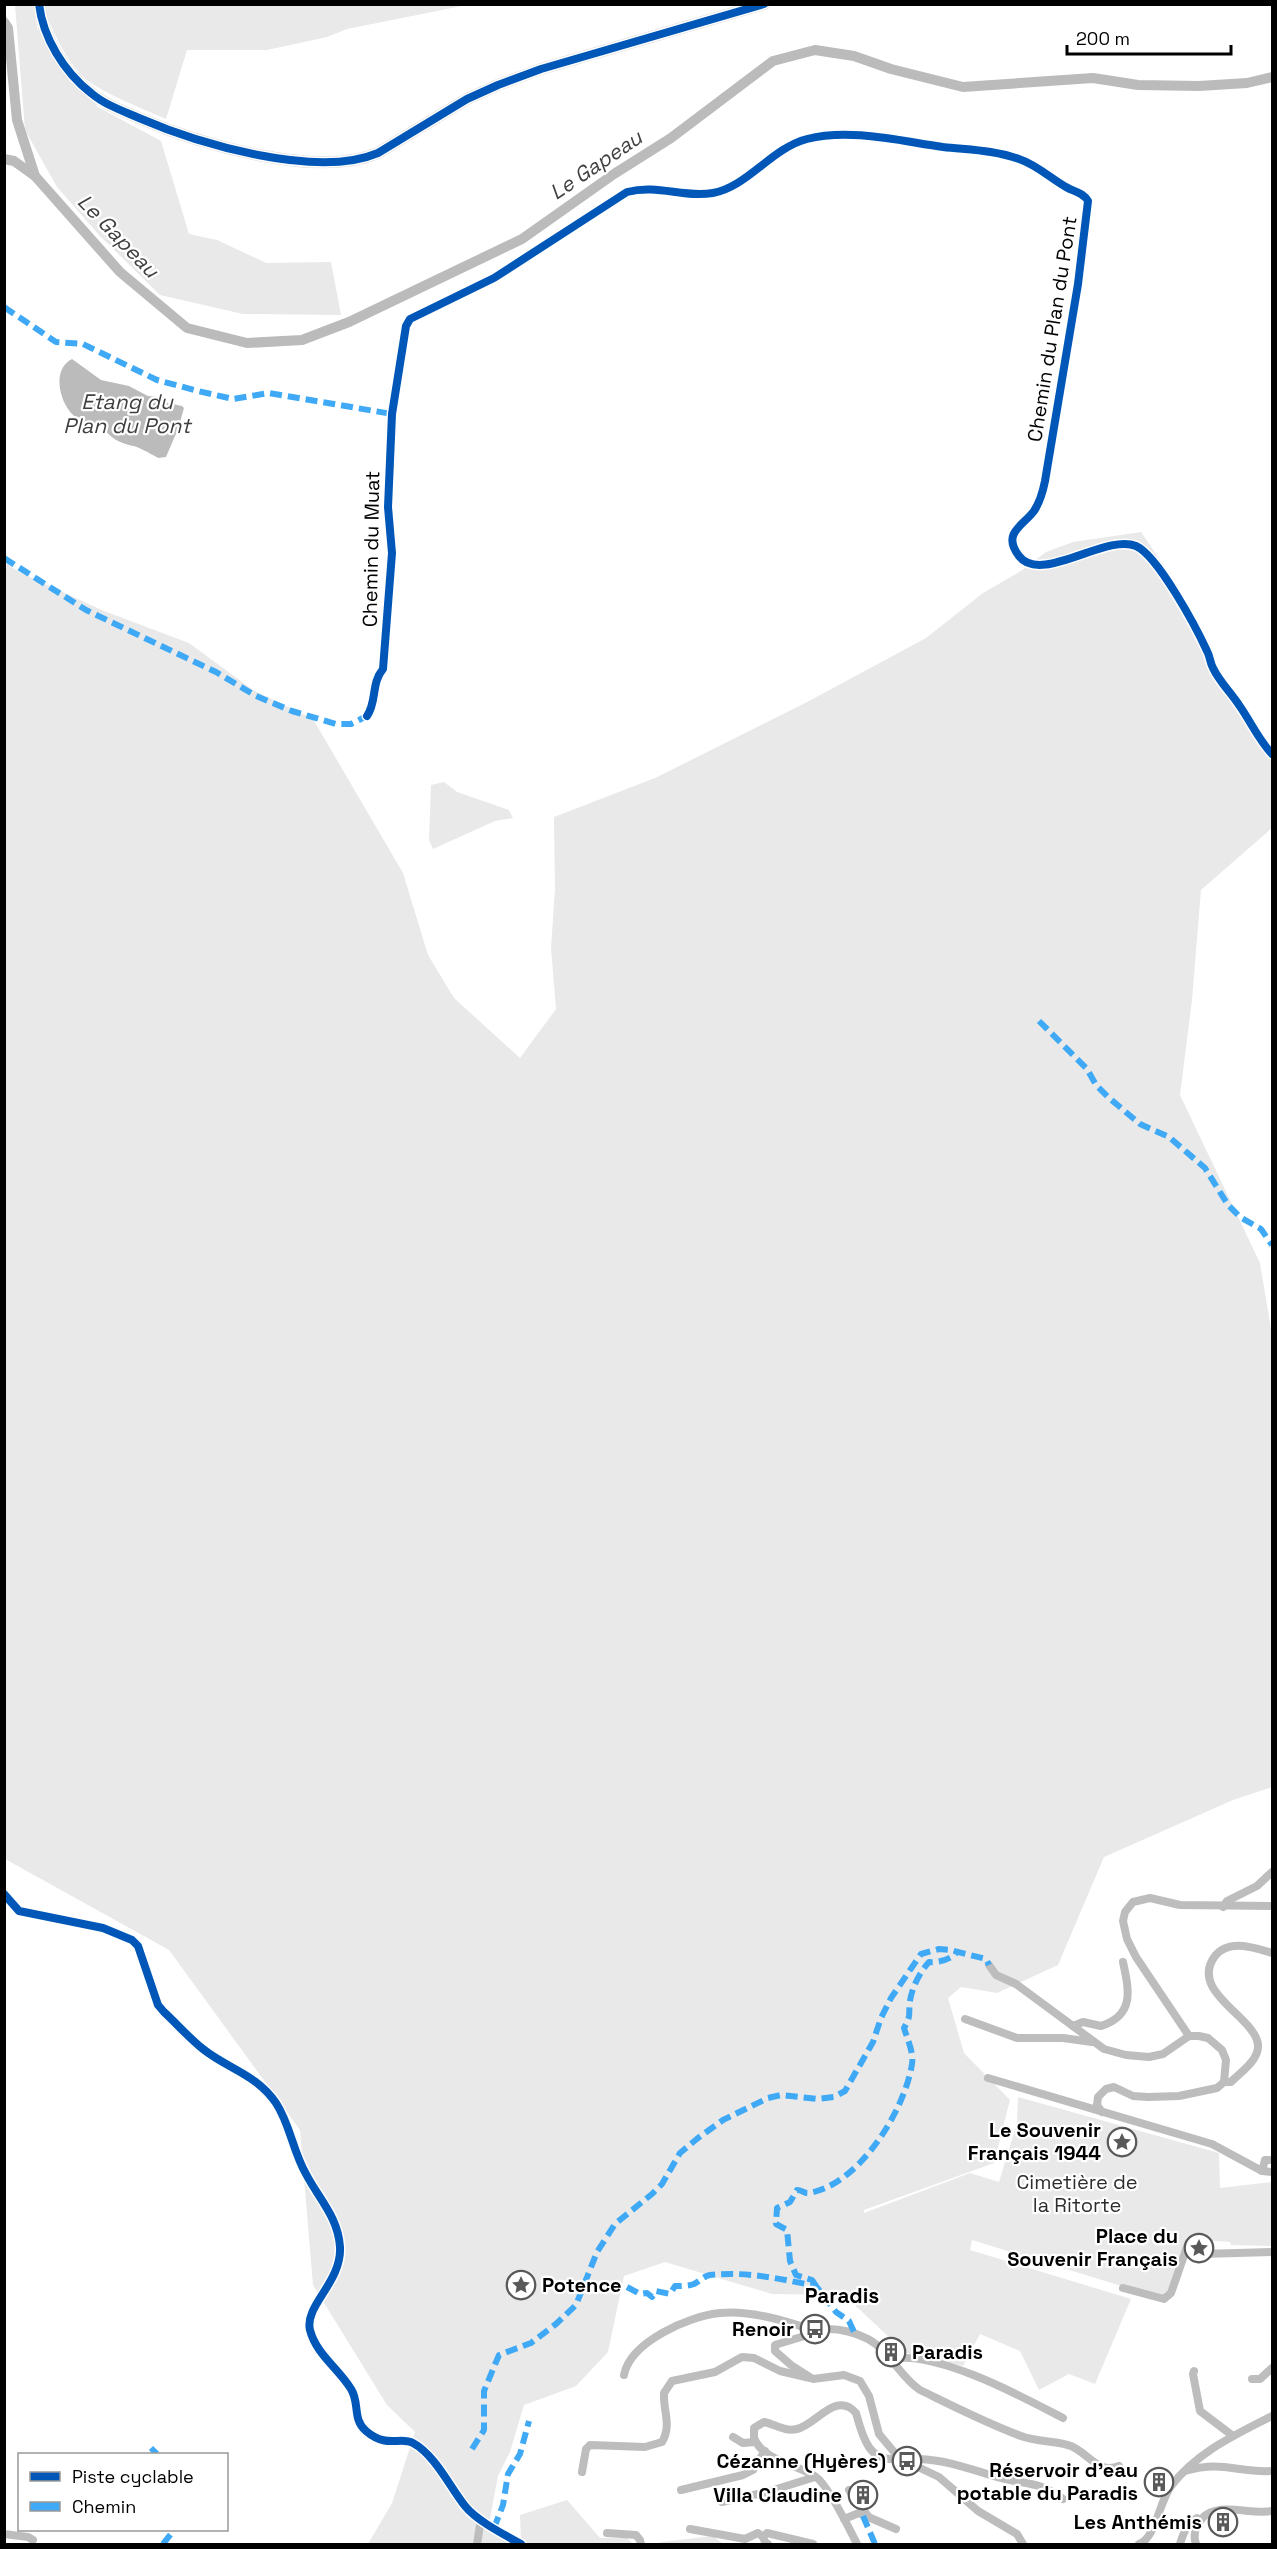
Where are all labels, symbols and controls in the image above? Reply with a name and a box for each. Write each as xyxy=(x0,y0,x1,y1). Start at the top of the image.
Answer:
scale bar xyxy=(1067,18,1230,56)
text: 200 m xyxy=(1076,27,1130,50)
water label: Le Gapeau xyxy=(544,123,648,205)
water label: Le Gapeau xyxy=(72,188,166,284)
street label: Chemin du Plan du Pont xyxy=(1021,214,1083,444)
water label: Etang du Plan du Pont xyxy=(63,388,193,439)
street label: Chemin du Muat xyxy=(357,471,385,627)
place label: Le Souvenir Français 1944 xyxy=(968,2117,1101,2166)
place icon: Le Souvenir Français 1944 xyxy=(1106,2126,1138,2158)
park label: Cimetière de la Ritorte xyxy=(1016,2169,1138,2218)
place label: Place du Souvenir Français xyxy=(1007,2223,1178,2272)
place icon: Place du Souvenir Français xyxy=(1183,2232,1215,2264)
place icon: Potence xyxy=(505,2269,537,2301)
place label: Potence xyxy=(542,2272,622,2298)
district label: Paradis xyxy=(805,2282,879,2309)
bus stop icon: Renoir xyxy=(799,2313,831,2345)
place label: Renoir xyxy=(732,2316,794,2342)
building icon: Paradis xyxy=(875,2336,907,2368)
place label: Paradis xyxy=(912,2339,983,2365)
bus stop icon: Cézanne (Hyères) xyxy=(891,2445,923,2477)
place label: Cézanne (Hyères) xyxy=(716,2448,886,2474)
legend xyxy=(18,2453,228,2531)
place label: Réservoir d'eau potable du Paradis xyxy=(957,2457,1138,2506)
text: Piste cyclable xyxy=(72,2465,194,2488)
building icon: Réservoir d'eau potable du Paradis xyxy=(1143,2466,1175,2498)
building icon: Villa Claudine xyxy=(847,2479,879,2511)
place label: Villa Claudine xyxy=(713,2482,842,2508)
text: Chemin xyxy=(72,2495,136,2518)
building icon: Les Anthémis xyxy=(1207,2506,1239,2538)
place label: Les Anthémis xyxy=(1074,2509,1202,2535)

